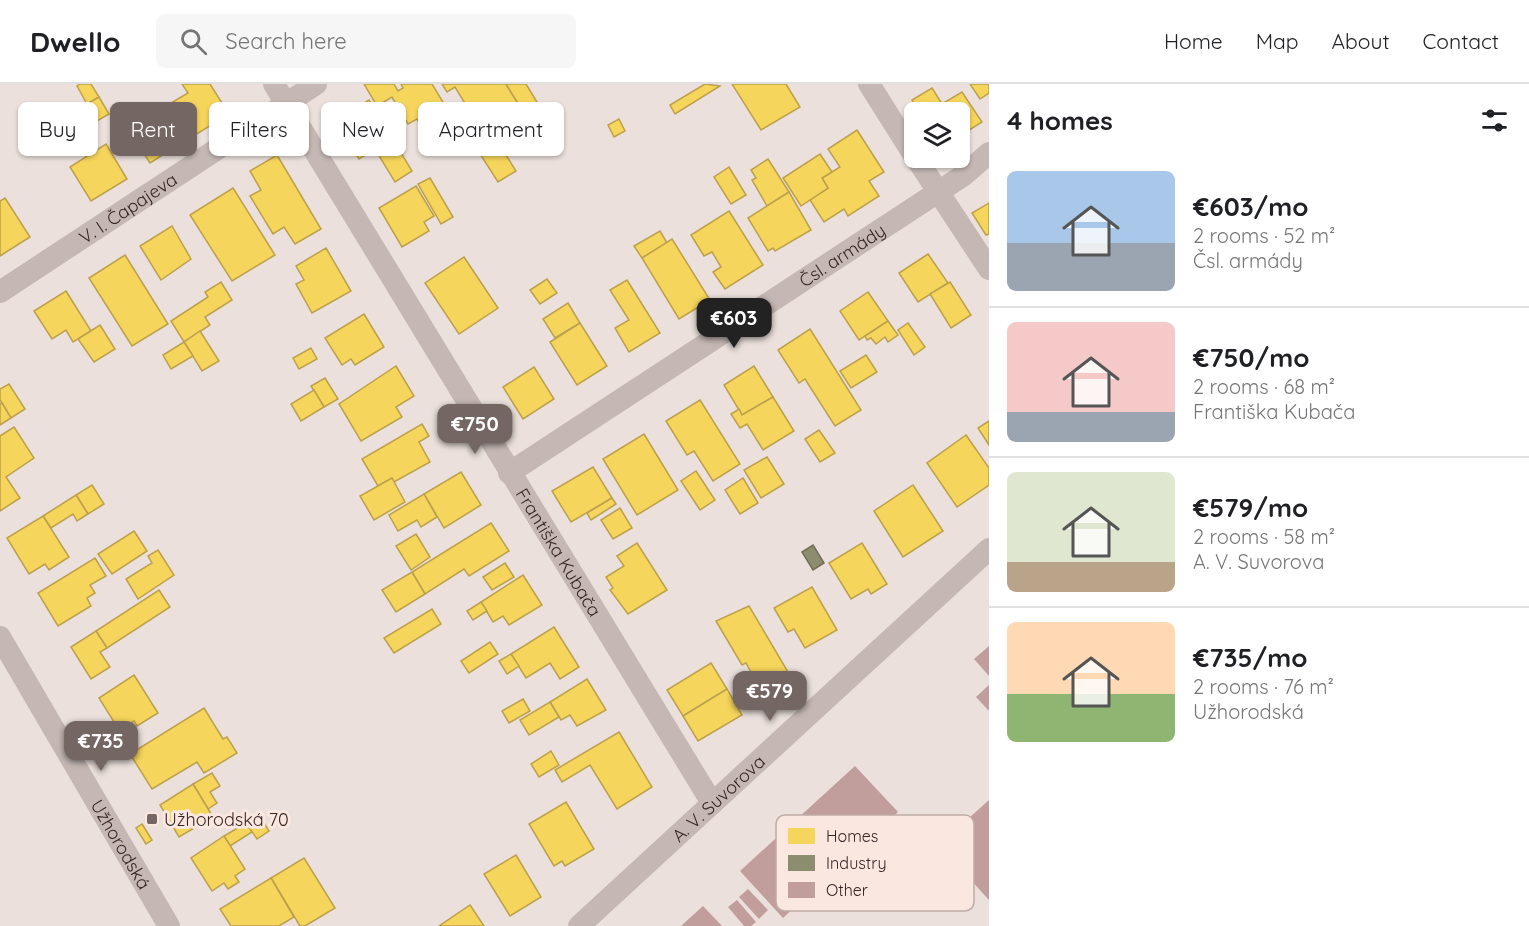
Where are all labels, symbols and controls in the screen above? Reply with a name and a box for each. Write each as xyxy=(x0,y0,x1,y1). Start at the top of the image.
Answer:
search box xyxy=(156,14,576,68)
text: Dwello xyxy=(30,24,120,59)
icon: search xyxy=(177,25,210,58)
text: Search here xyxy=(225,27,347,55)
text: Home xyxy=(1164,28,1223,54)
text: Map xyxy=(1256,28,1299,54)
text: About xyxy=(1332,28,1390,54)
text: Contact xyxy=(1423,28,1499,54)
chip: Buy xyxy=(18,102,98,156)
chip: Rent xyxy=(110,102,197,156)
chip: Filters xyxy=(209,102,309,156)
chip: New xyxy=(321,102,406,156)
chip: Apartment xyxy=(418,102,564,156)
map controls xyxy=(904,102,970,168)
button: layers xyxy=(904,102,970,168)
text: 4 homes xyxy=(1007,104,1113,137)
icon: filters xyxy=(1478,104,1511,137)
street label: V. I. Čapajeva xyxy=(74,167,181,248)
text: €603/mo xyxy=(1193,190,1309,223)
icon: home xyxy=(1055,195,1127,267)
street label: Čsl. armády xyxy=(794,218,890,292)
text: 2 rooms · 52 m² xyxy=(1193,223,1335,248)
text: Čsl. armády xyxy=(1193,248,1303,273)
pin: €603 xyxy=(698,298,770,349)
text: €603 xyxy=(711,305,757,330)
text: €750/mo xyxy=(1193,341,1309,374)
icon: home xyxy=(1055,346,1127,418)
text: 2 rooms · 68 m² xyxy=(1193,374,1335,399)
text: Františka Kubača xyxy=(1193,399,1355,424)
pin: €750 xyxy=(439,404,511,455)
text: €750 xyxy=(451,411,499,436)
street label: Františka Kubača xyxy=(511,484,607,620)
text: €579/mo xyxy=(1193,491,1308,524)
icon: home xyxy=(1055,496,1127,568)
text: 2 rooms · 58 m² xyxy=(1193,524,1335,549)
text: A. V. Suvorova xyxy=(1193,549,1324,574)
text: €735/mo xyxy=(1193,641,1307,674)
icon: home xyxy=(1055,646,1127,718)
pin: €579 xyxy=(734,671,806,722)
text: 2 rooms · 76 m² xyxy=(1193,674,1334,699)
text: €579 xyxy=(747,678,793,703)
text: Užhorodská xyxy=(1193,699,1304,724)
pin: €735 xyxy=(65,721,137,772)
text: €735 xyxy=(78,728,124,753)
street label: A. V. Suvorova xyxy=(667,750,770,847)
street label: Užhorodská xyxy=(86,795,156,893)
place label: Užhorodská 70 xyxy=(164,808,289,831)
marker: Užhorodská 70 xyxy=(145,812,159,826)
legend xyxy=(776,815,974,911)
text: Homes xyxy=(826,826,878,846)
text: Industry xyxy=(826,853,886,873)
text: Other xyxy=(826,880,868,900)

